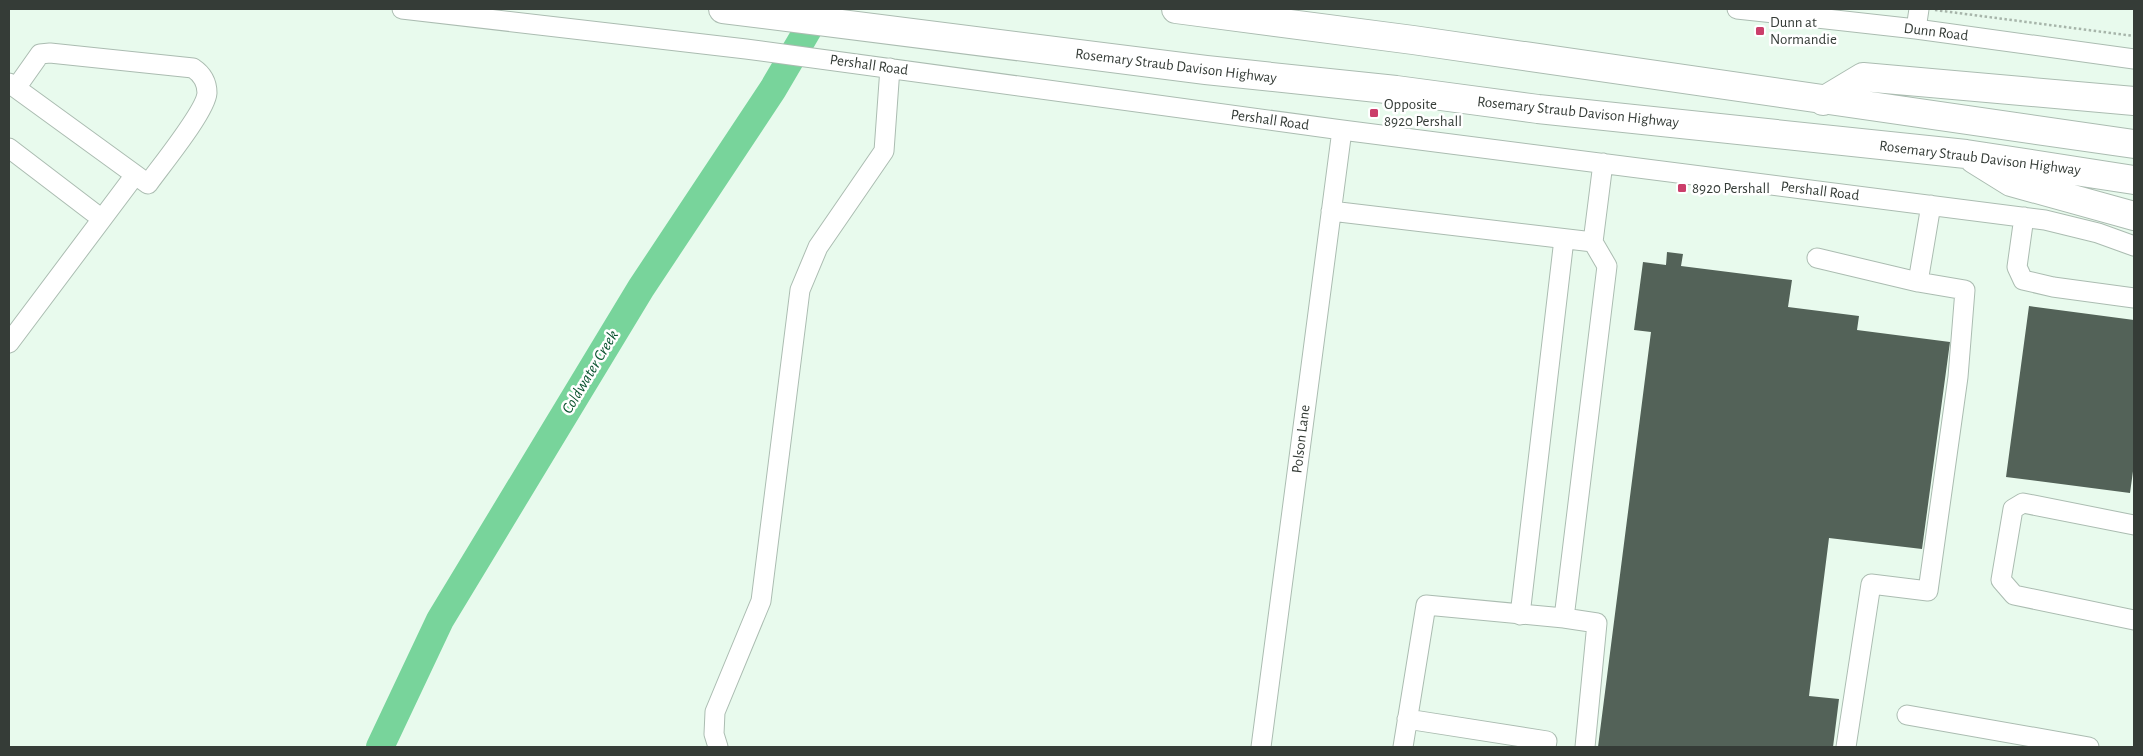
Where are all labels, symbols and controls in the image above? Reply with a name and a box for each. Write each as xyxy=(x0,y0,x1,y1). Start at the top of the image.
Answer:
place label: Dunn at Normandie xyxy=(1770,15,1837,47)
street label: Dunn Road xyxy=(1903,21,1969,43)
marker: Dunn at Normandie xyxy=(1754,25,1766,37)
street label: Rosemary Straub Davison Highway xyxy=(1074,46,1278,86)
street label: Pershall Road xyxy=(829,52,909,78)
street label: Rosemary Straub Davison Highway xyxy=(1476,94,1680,130)
place label: Opposite 8920 Pershall xyxy=(1384,97,1462,129)
street label: Pershall Road xyxy=(1230,107,1310,133)
marker: Opposite 8920 Pershall xyxy=(1368,107,1380,119)
street label: Rosemary Straub Davison Highway xyxy=(1878,138,2082,178)
street label: Pershall Road xyxy=(1780,179,1860,203)
place label: 8920 Pershall xyxy=(1692,181,1770,196)
marker: 8920 Pershall xyxy=(1676,182,1688,194)
water label: Coldwater Creek xyxy=(559,328,621,416)
street label: Polson Lane xyxy=(1289,404,1313,474)

